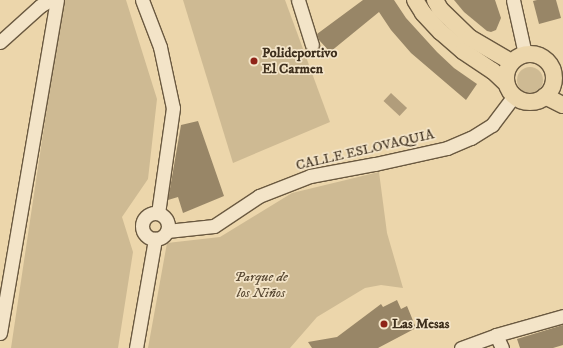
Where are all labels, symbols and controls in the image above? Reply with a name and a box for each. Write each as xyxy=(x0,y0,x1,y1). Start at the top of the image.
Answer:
place label: Polideportivo El Carmen xyxy=(262,45,337,78)
marker: Polideportivo El Carmen xyxy=(249,56,259,66)
street label: CALLE ESLOVAQUIA xyxy=(294,126,436,174)
park label: Parque de los Niños xyxy=(234,269,288,302)
place label: Las Mesas xyxy=(392,316,449,332)
marker: Las Mesas xyxy=(379,319,389,329)

